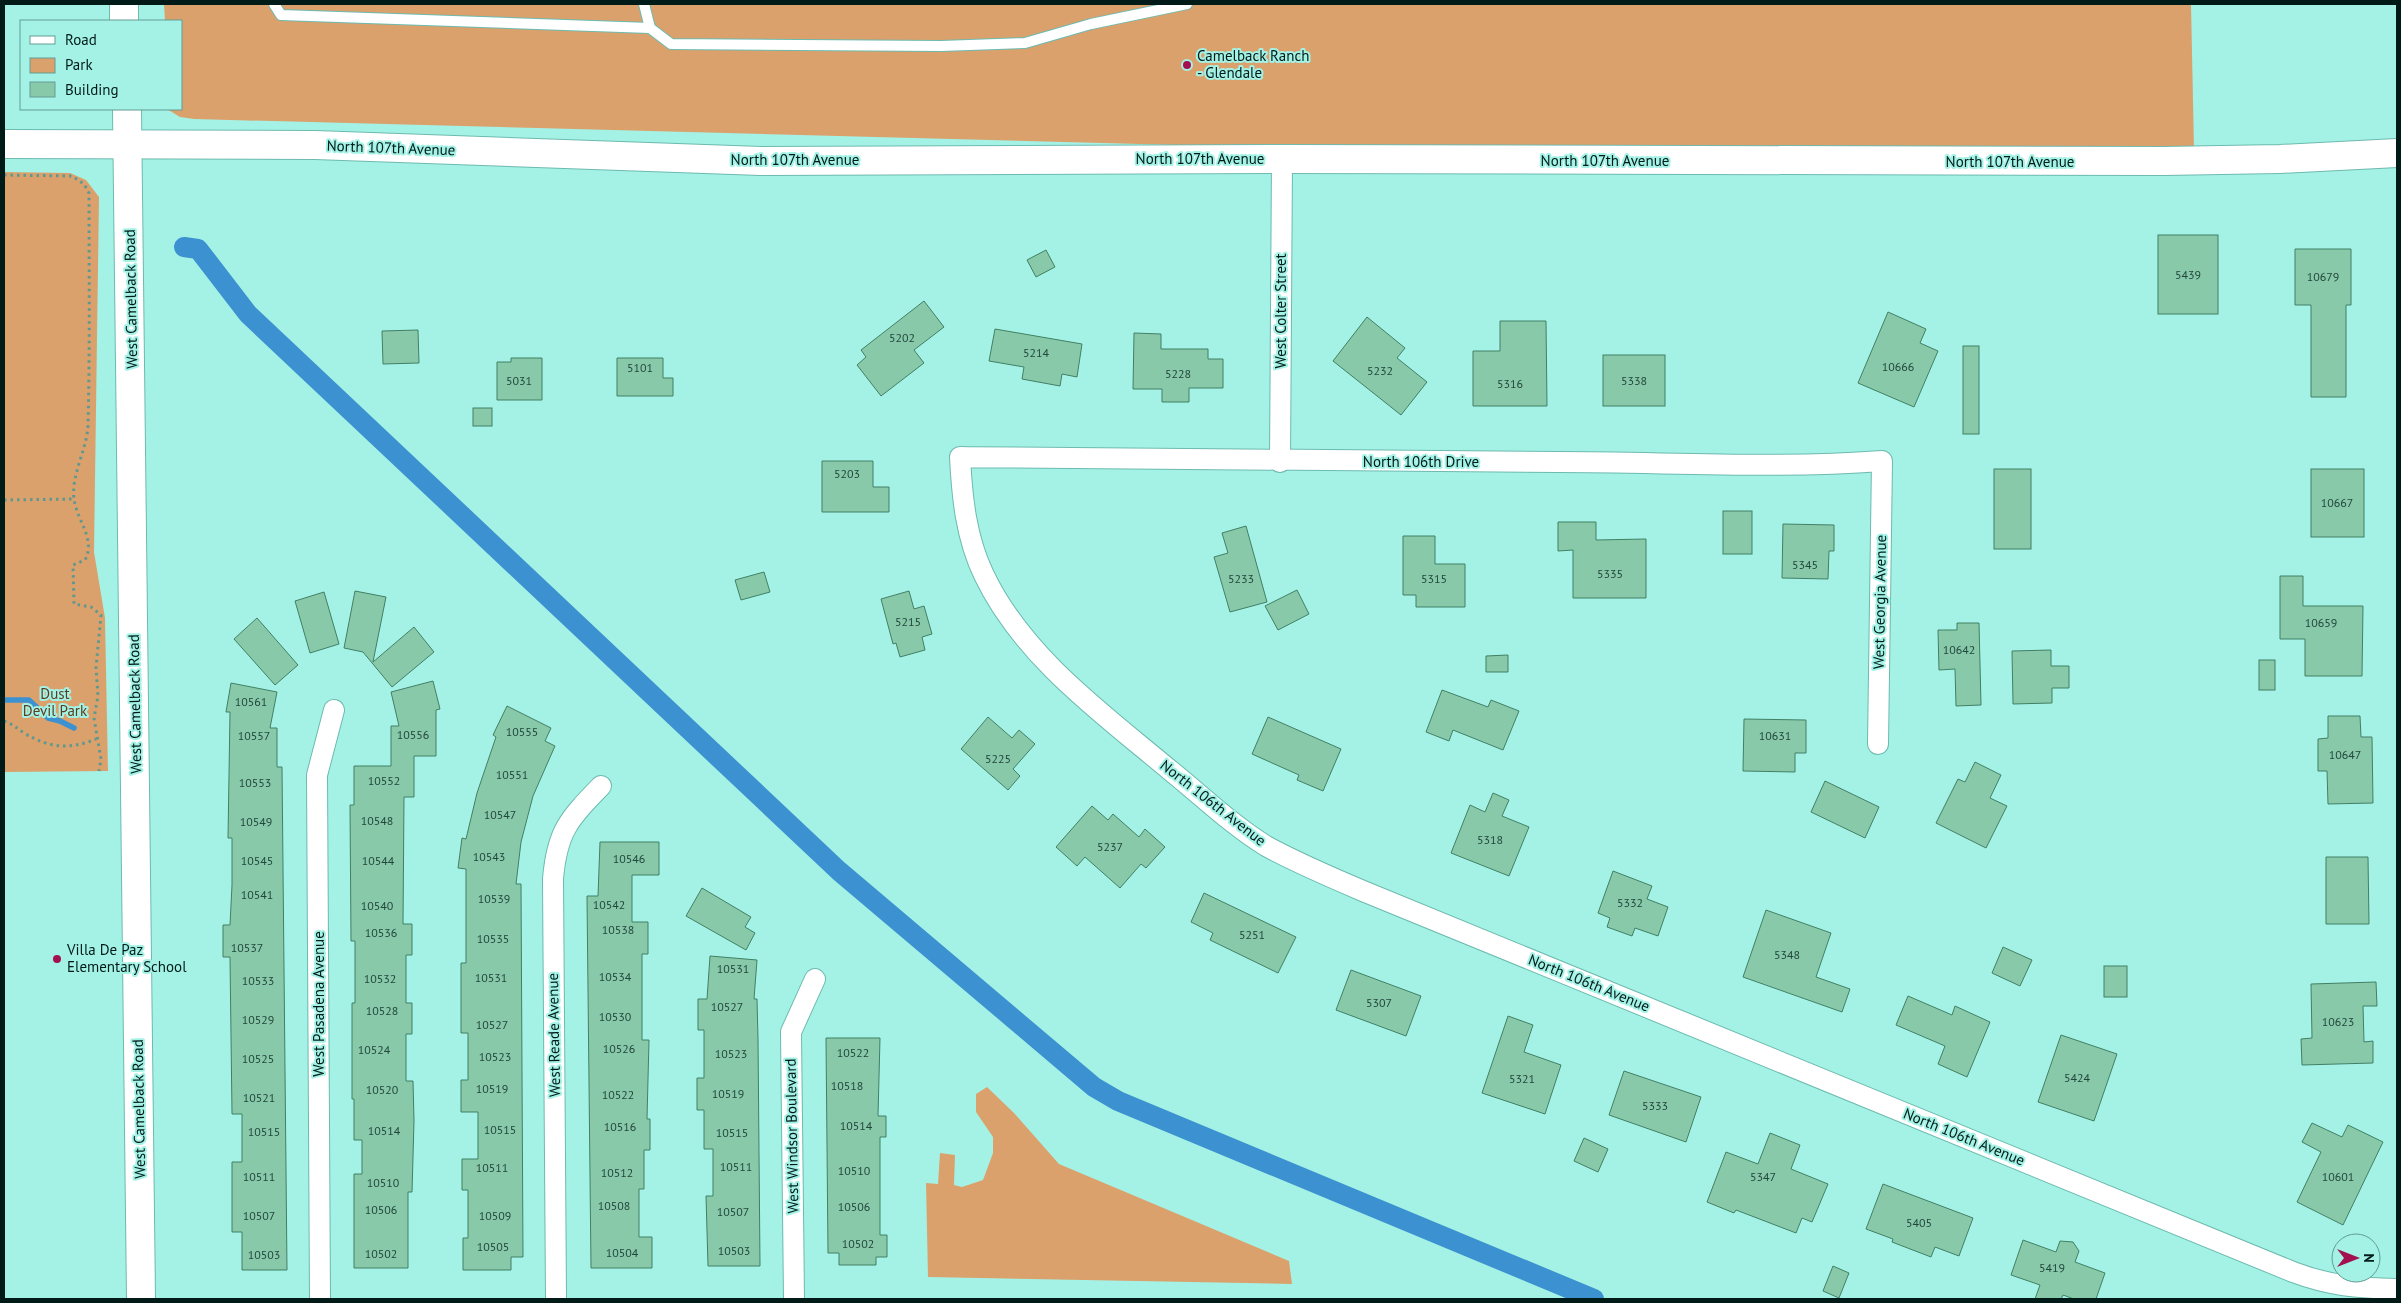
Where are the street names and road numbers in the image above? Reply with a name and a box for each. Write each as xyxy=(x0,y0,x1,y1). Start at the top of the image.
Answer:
street label: North 107th Avenue xyxy=(326,136,456,159)
street label: North 107th Avenue xyxy=(1136,149,1264,168)
street label: North 107th Avenue xyxy=(731,150,859,169)
street label: North 107th Avenue xyxy=(1541,151,1669,170)
street label: North 107th Avenue xyxy=(1946,152,2074,171)
street label: West Camelback Road xyxy=(120,229,141,369)
street label: West Colter Street xyxy=(1271,253,1290,369)
street label: North 106th Drive xyxy=(1363,452,1479,471)
street label: West Georgia Avenue xyxy=(1869,535,1890,669)
street label: West Camelback Road xyxy=(124,634,145,774)
street label: North 106th Avenue xyxy=(1157,755,1270,850)
street label: West Pasadena Avenue xyxy=(309,931,328,1077)
street label: North 106th Avenue xyxy=(1526,950,1653,1016)
street label: West Reade Avenue xyxy=(543,973,564,1097)
street label: West Camelback Road xyxy=(128,1039,149,1179)
street label: West Windsor Boulevard xyxy=(781,1058,802,1214)
street label: North 106th Avenue xyxy=(1901,1104,2028,1170)

